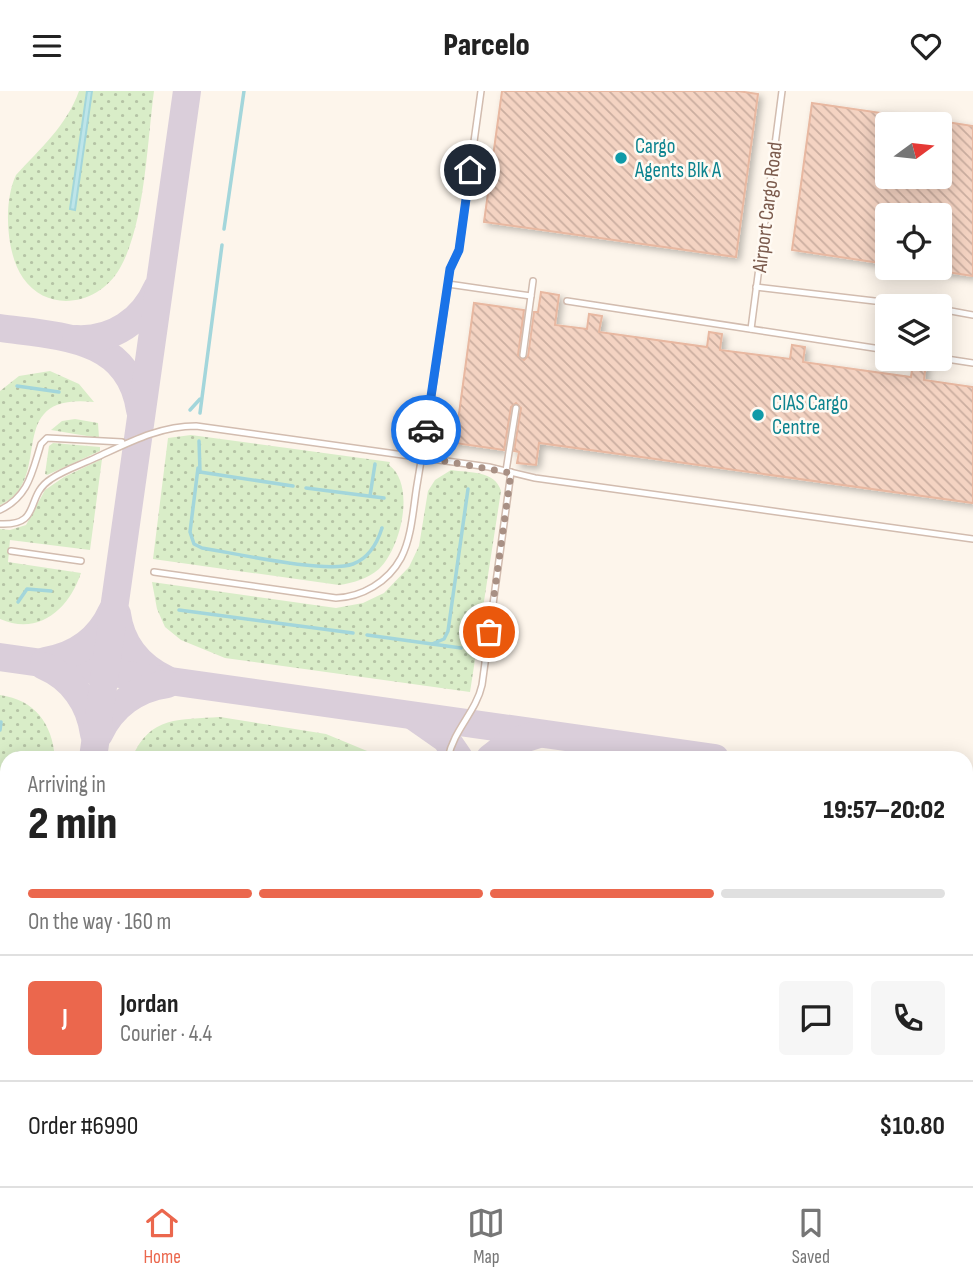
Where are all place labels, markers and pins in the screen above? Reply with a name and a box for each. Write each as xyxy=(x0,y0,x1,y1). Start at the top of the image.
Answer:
place label: Cargo Agents Blk A xyxy=(634,134,722,183)
pin xyxy=(440,140,500,200)
marker: Cargo Agents Blk A xyxy=(613,150,629,166)
place label: CIAS Cargo Centre xyxy=(772,391,848,440)
marker: CIAS Cargo Centre xyxy=(750,407,766,423)
pin xyxy=(459,602,519,662)

